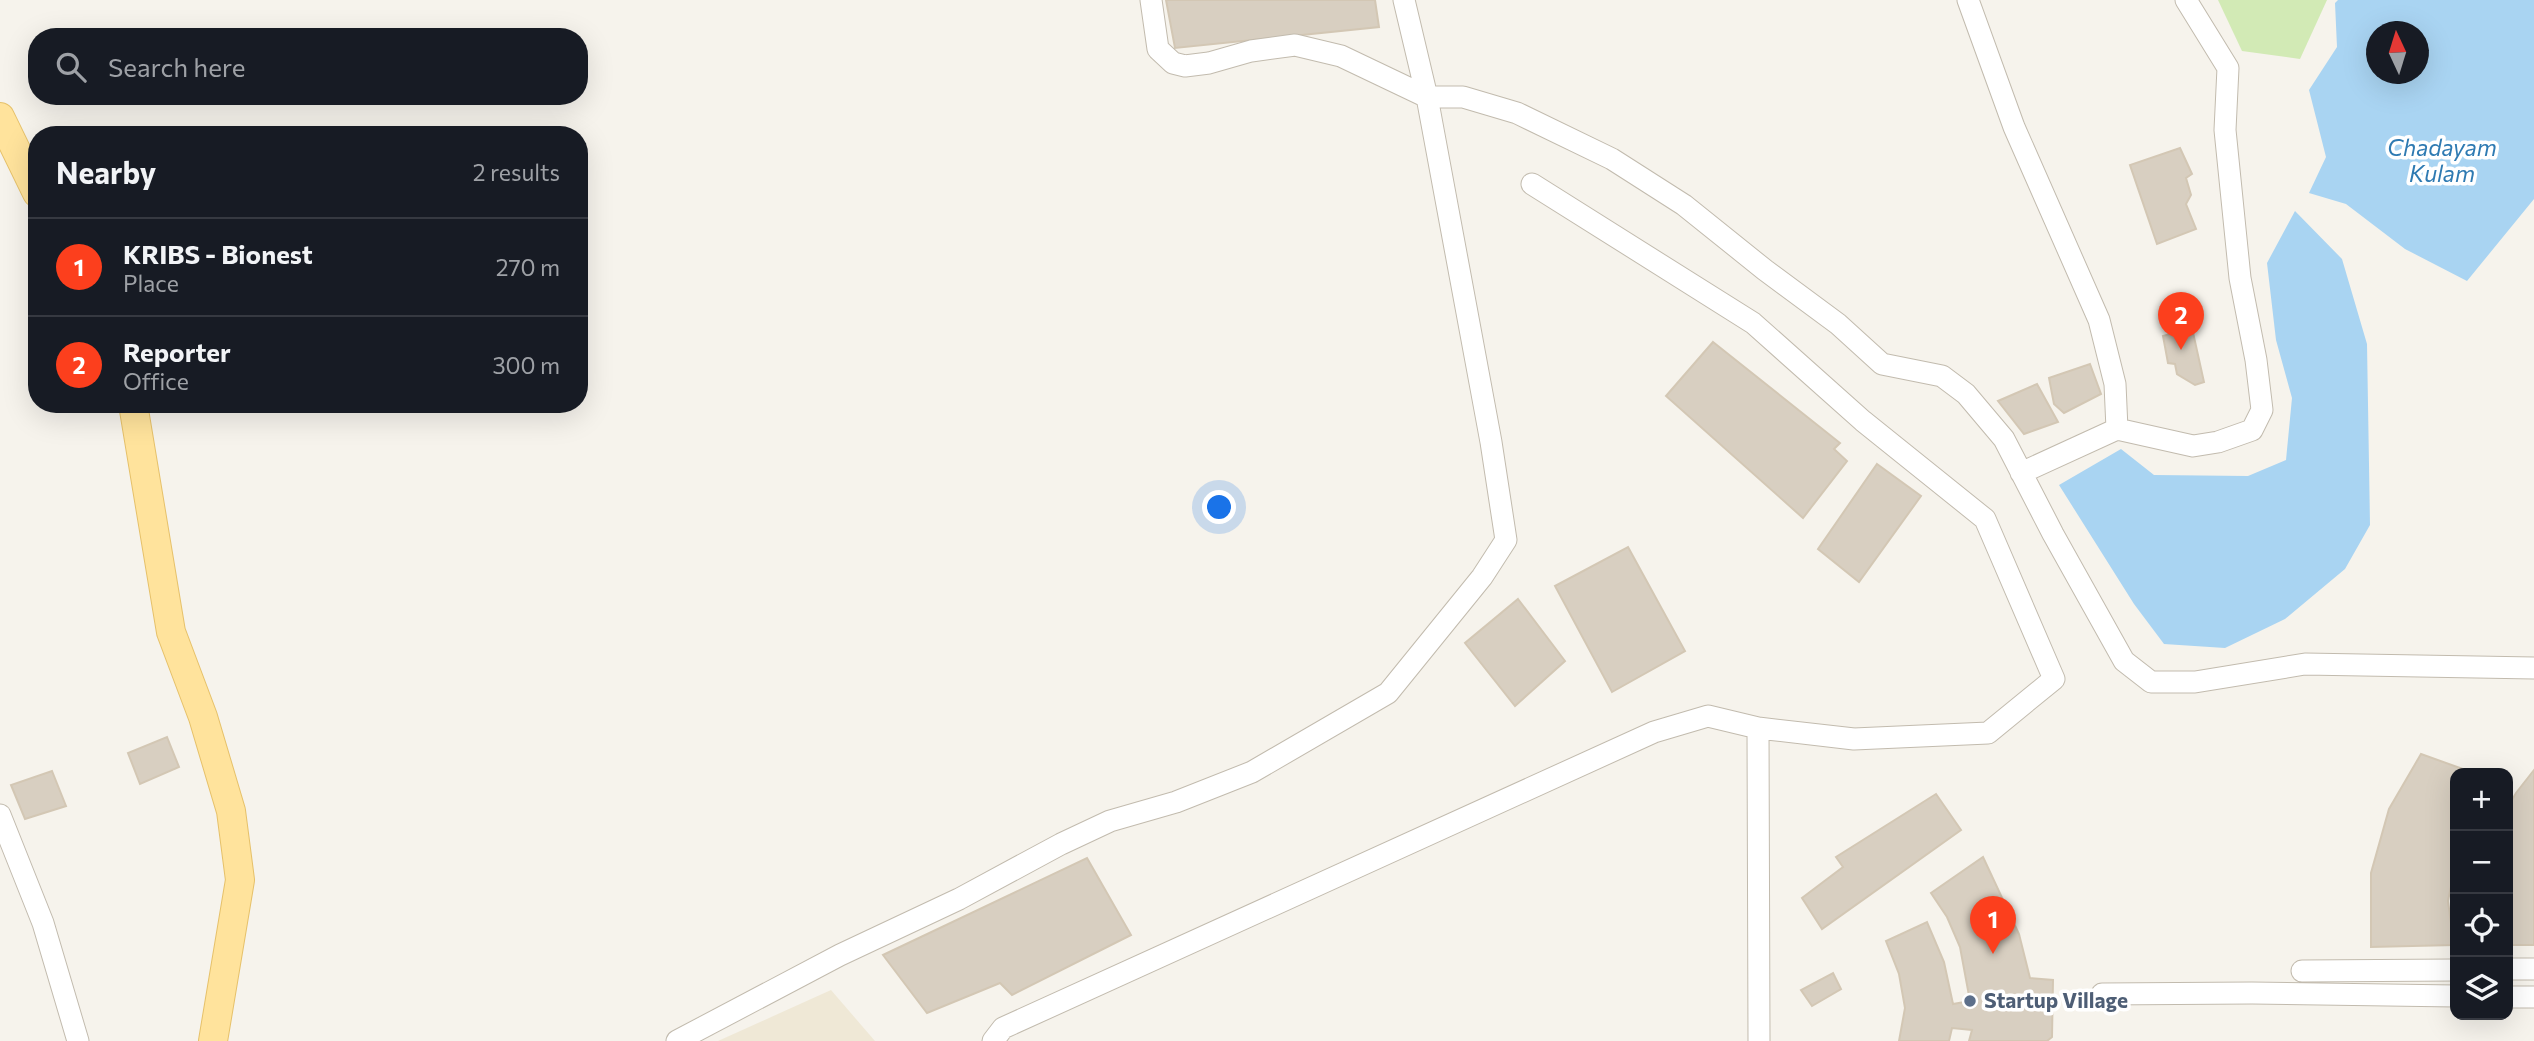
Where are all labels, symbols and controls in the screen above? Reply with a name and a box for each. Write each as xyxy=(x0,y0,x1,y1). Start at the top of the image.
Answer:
north arrow xyxy=(2366,21,2429,84)
search box xyxy=(28,28,588,105)
icon: search xyxy=(52,48,90,86)
text: Search here xyxy=(108,51,246,82)
water label: Chadayam Kulam xyxy=(2387,133,2497,187)
text: Nearby xyxy=(56,153,156,190)
text: 2 results xyxy=(473,158,560,186)
text: KRIBS - Bionest xyxy=(123,238,313,269)
text: 1 xyxy=(74,253,84,281)
text: 270 m xyxy=(496,253,560,281)
text: Place xyxy=(123,269,179,297)
pin: 2 xyxy=(2158,292,2204,350)
text: Reporter xyxy=(123,336,231,367)
text: 2 xyxy=(72,351,86,379)
text: 300 m xyxy=(492,351,560,379)
text: Office xyxy=(123,367,189,395)
your location xyxy=(1202,490,1236,524)
map controls xyxy=(2450,768,2513,1020)
button: + xyxy=(2450,768,2513,831)
button: − xyxy=(2450,831,2513,894)
button: locate xyxy=(2450,894,2513,957)
pin: 1 xyxy=(1970,896,2016,954)
button: layers xyxy=(2450,957,2513,1020)
place label: Startup Village xyxy=(1984,987,2128,1012)
marker: Startup Village xyxy=(1962,993,1978,1009)

